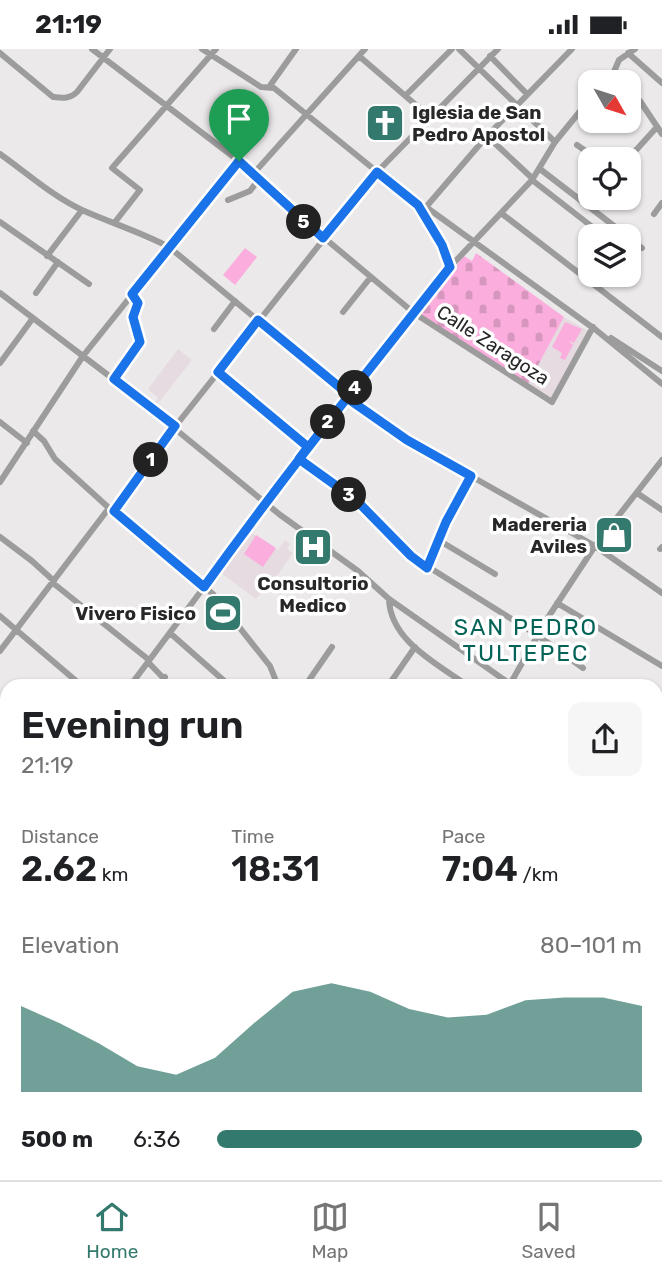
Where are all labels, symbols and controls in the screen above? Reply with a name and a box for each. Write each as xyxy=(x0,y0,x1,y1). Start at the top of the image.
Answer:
text: 21:19 xyxy=(35,9,102,40)
north arrow xyxy=(578,70,640,133)
map controls xyxy=(578,70,641,287)
pin xyxy=(209,89,269,161)
icon: arrive xyxy=(220,100,258,138)
place label: Iglesia de San Pedro Apostol xyxy=(412,101,545,146)
church icon: Iglesia de San Pedro Apostol xyxy=(364,102,406,144)
button: locate xyxy=(578,147,641,210)
pin: 5 xyxy=(286,205,322,239)
text: 5 xyxy=(297,210,310,233)
button: layers xyxy=(578,224,641,287)
street label: Calle Zaragoza xyxy=(432,300,554,390)
pin: 4 xyxy=(338,371,372,405)
text: 4 xyxy=(348,376,361,399)
pin: 2 xyxy=(310,405,346,439)
text: 2 xyxy=(321,410,334,433)
pin: 1 xyxy=(134,443,168,477)
text: 1 xyxy=(146,448,155,471)
pin: 3 xyxy=(332,477,366,513)
text: 3 xyxy=(342,483,355,506)
place label: Madereria Aviles xyxy=(492,513,587,558)
shop icon: Madereria Aviles xyxy=(593,514,635,556)
hospital icon: Consultorio Medico xyxy=(292,526,334,568)
place label: Consultorio Medico xyxy=(257,572,369,617)
sports icon: Vivero Fisico xyxy=(202,592,244,634)
place label: Vivero Fisico xyxy=(75,602,196,625)
district label: SAN PEDRO TULTEPEC xyxy=(454,613,598,667)
text: Evening run xyxy=(21,702,244,748)
button: share xyxy=(568,702,642,776)
text: 21:19 xyxy=(21,751,74,779)
text: Distance xyxy=(21,825,99,848)
text: Time xyxy=(231,825,274,848)
text: Pace xyxy=(442,825,485,848)
text: 2.62 xyxy=(21,848,97,890)
text: 18:31 xyxy=(231,848,320,890)
text: 7:04 xyxy=(442,848,518,890)
text: km xyxy=(97,863,129,886)
text: /km xyxy=(518,863,558,886)
text: Elevation xyxy=(21,931,120,959)
text: 80–101 m xyxy=(540,931,642,959)
text: 500 m xyxy=(21,1125,93,1153)
text: 6:36 xyxy=(133,1125,180,1153)
tab: Home xyxy=(86,1198,138,1263)
tab: Map xyxy=(311,1198,349,1263)
tab: Saved xyxy=(521,1198,576,1263)

